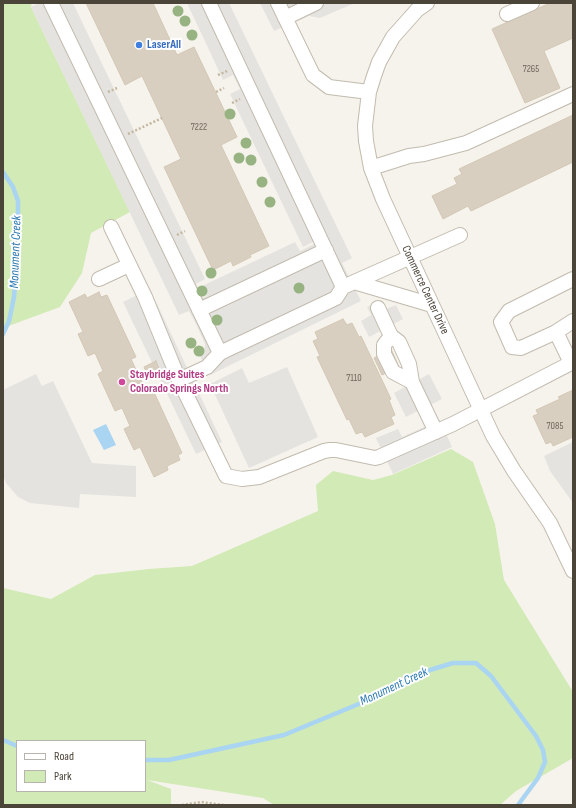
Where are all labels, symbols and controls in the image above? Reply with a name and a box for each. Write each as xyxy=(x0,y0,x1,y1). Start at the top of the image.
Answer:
place label: LaserAll xyxy=(147,38,181,52)
marker: LaserAll xyxy=(134,40,144,50)
house number: 7265 xyxy=(523,63,539,75)
house number: 7222 xyxy=(191,121,207,133)
water label: Monument Creek xyxy=(7,215,25,289)
street label: Commerce Center Drive xyxy=(398,243,452,337)
place label: Staybridge Suites Colorado Springs North xyxy=(130,368,228,396)
house number: 7110 xyxy=(346,372,362,384)
marker: Staybridge Suites Colorado Springs North xyxy=(117,377,127,387)
house number: 7085 xyxy=(547,420,563,432)
water label: Monument Creek xyxy=(358,665,430,709)
legend xyxy=(16,740,146,792)
text: Road xyxy=(54,749,74,764)
text: Park xyxy=(54,769,72,784)

